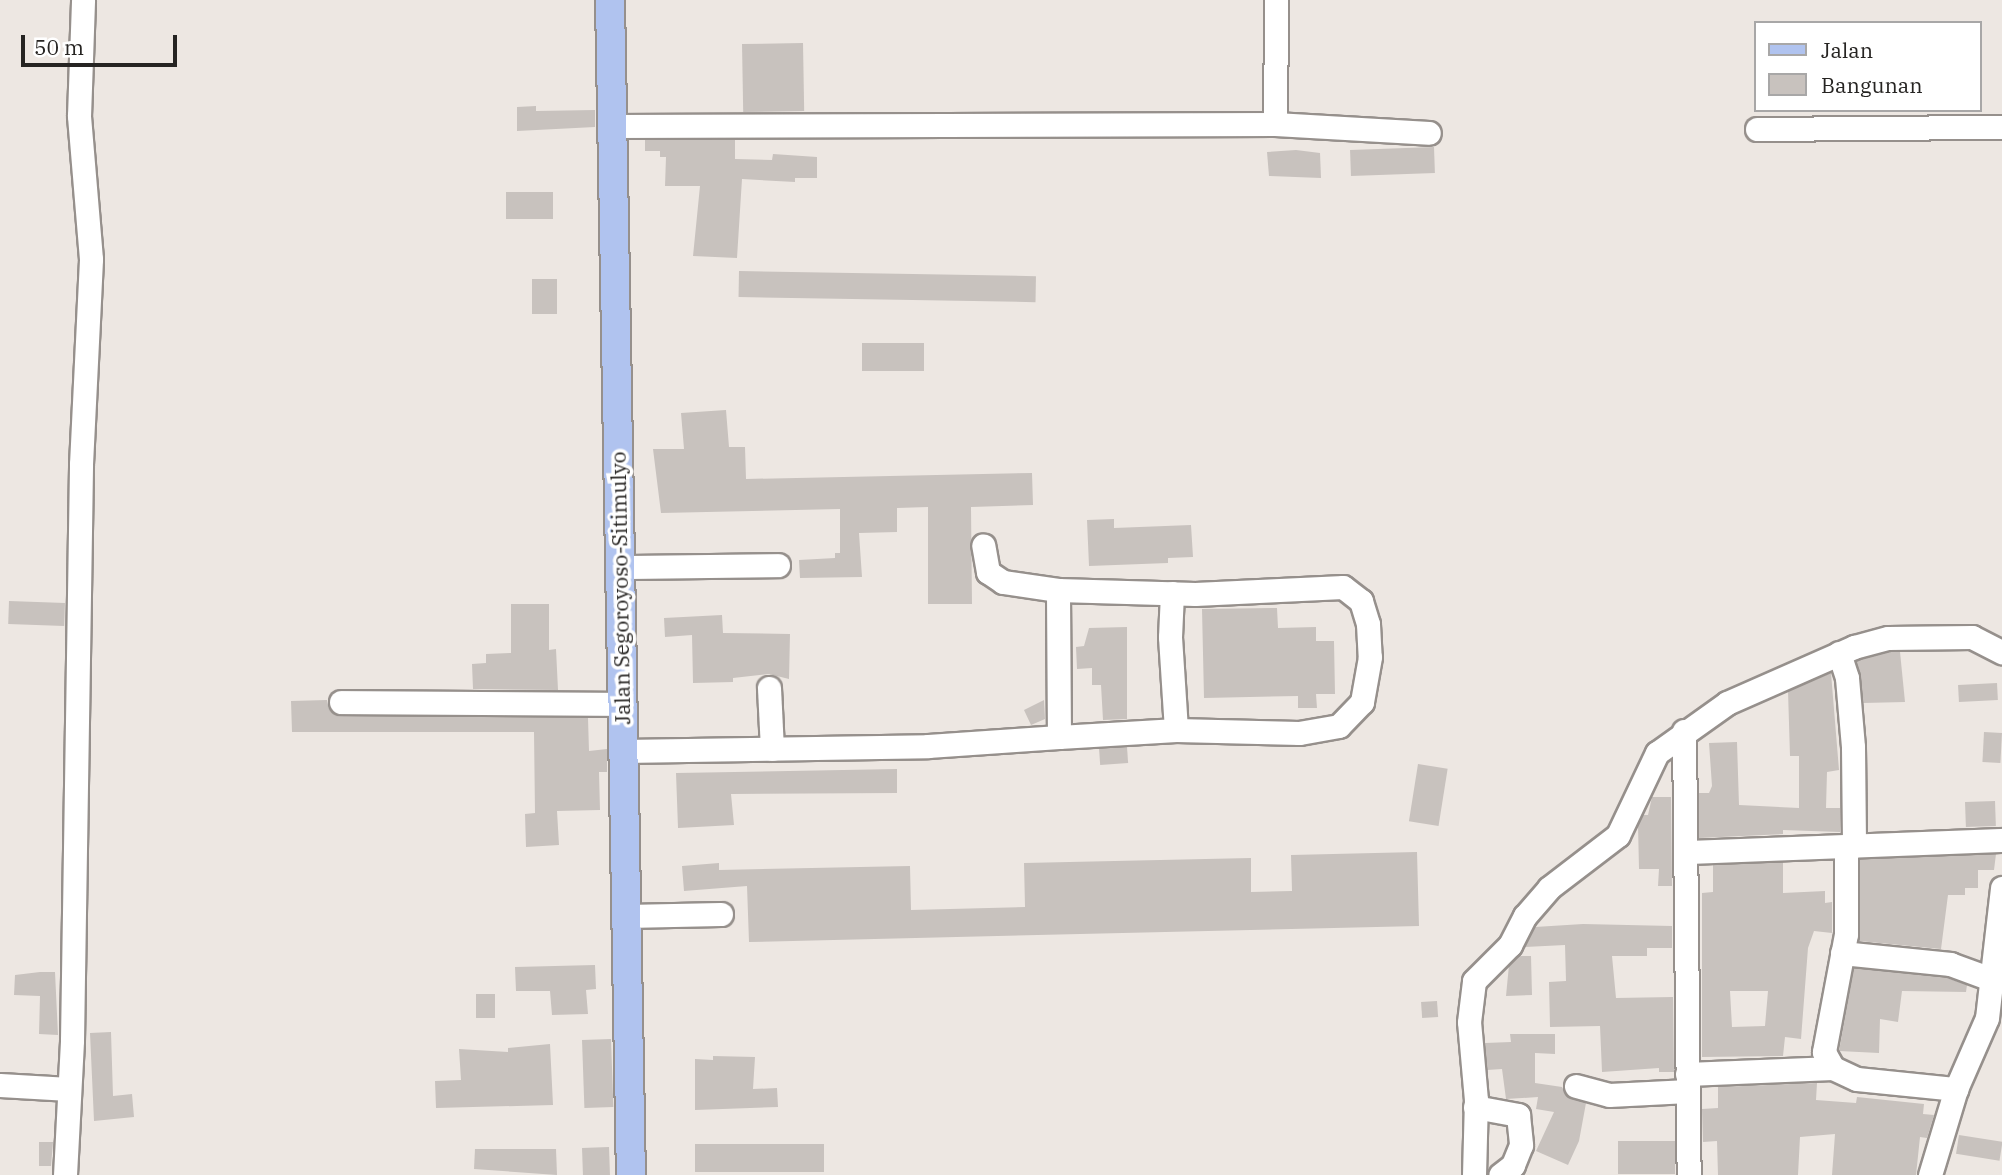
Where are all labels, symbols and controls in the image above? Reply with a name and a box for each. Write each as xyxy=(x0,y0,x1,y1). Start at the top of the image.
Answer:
scale bar xyxy=(24,21,180,65)
legend xyxy=(1754,21,1981,112)
text: 50 m xyxy=(34,33,84,61)
text: Jalan xyxy=(1821,36,1873,64)
text: Bangunan xyxy=(1821,71,1923,99)
street label: Jalan Segoroyoso-Sitimulyo xyxy=(605,451,635,725)

